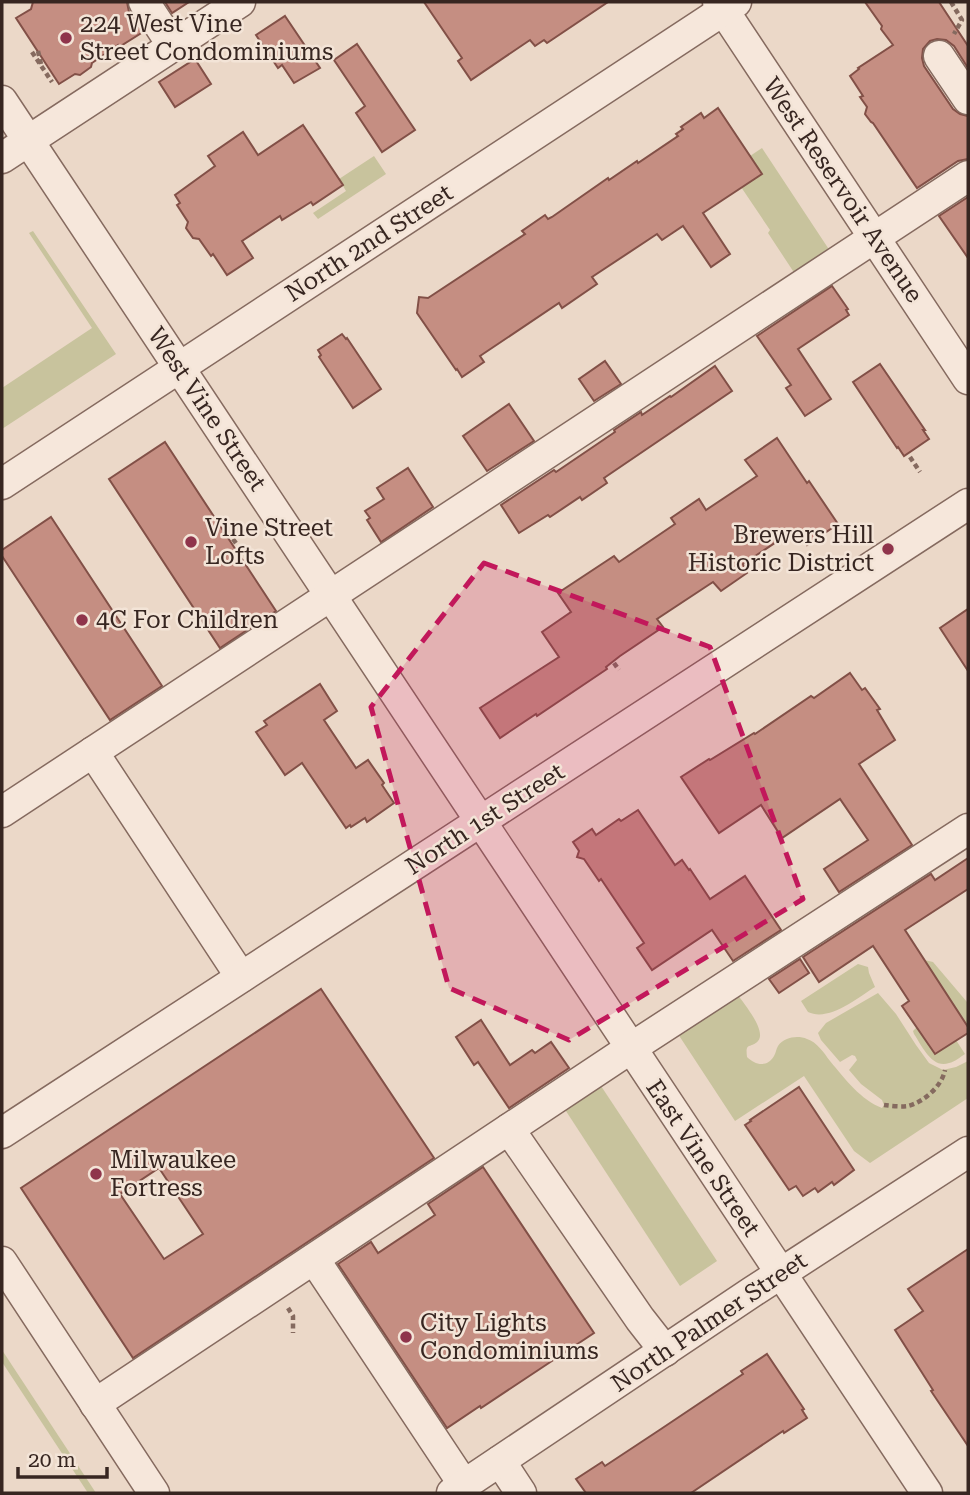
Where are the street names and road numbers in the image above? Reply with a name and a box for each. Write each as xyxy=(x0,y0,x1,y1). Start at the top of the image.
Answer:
street label: West Reservoir Avenue xyxy=(757,72,929,308)
street label: North 2nd Street xyxy=(280,178,458,307)
street label: West Vine Street xyxy=(142,322,272,496)
street label: North 1st Street xyxy=(401,757,569,881)
street label: East Vine Street xyxy=(640,1074,766,1242)
street label: North Palmer Street xyxy=(606,1246,812,1398)

